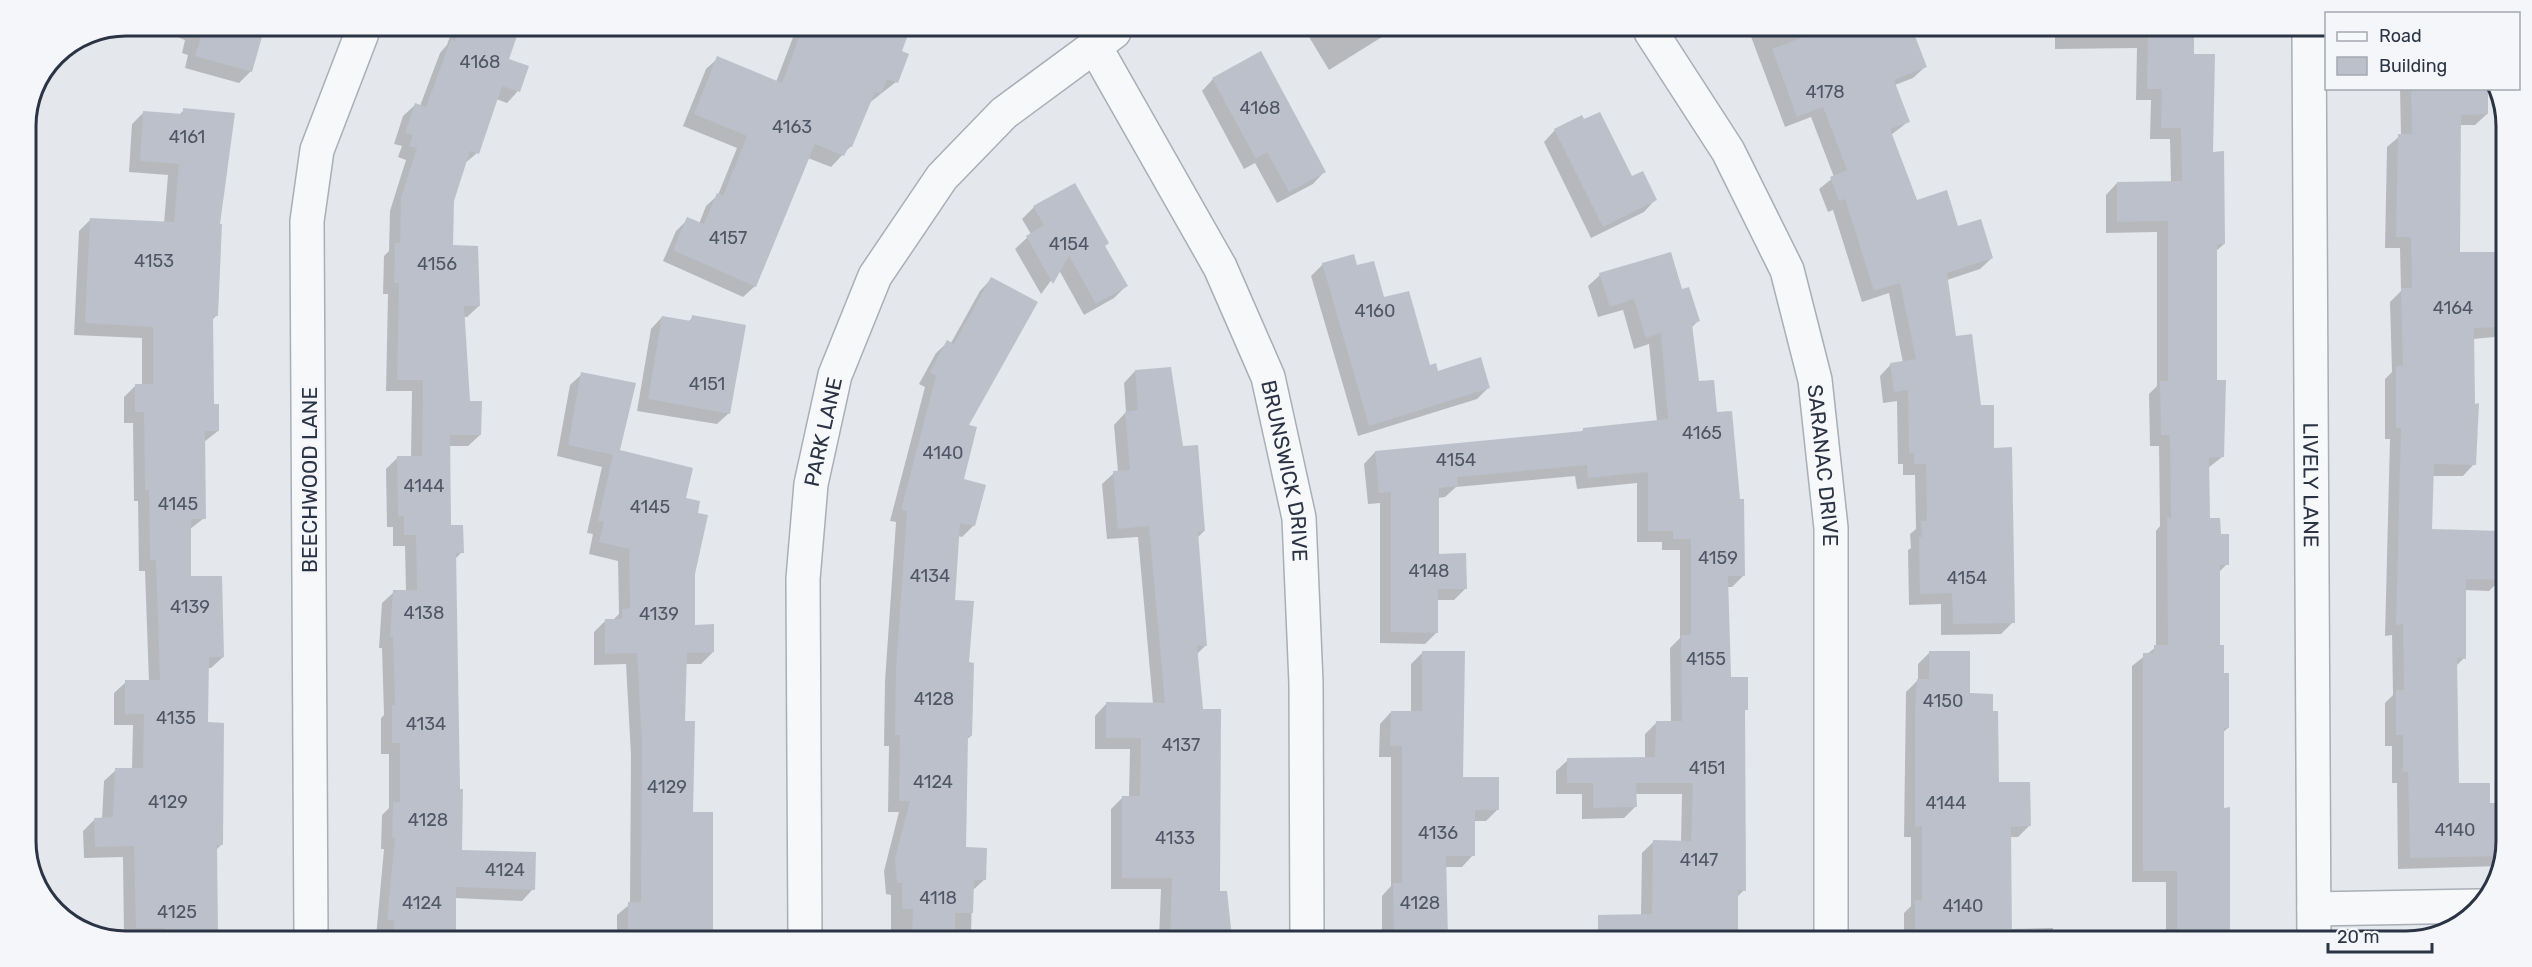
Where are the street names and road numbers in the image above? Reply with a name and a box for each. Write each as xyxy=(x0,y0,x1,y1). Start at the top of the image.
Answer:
street label: PARK LANE xyxy=(798,375,847,489)
street label: BRUNSWICK DRIVE xyxy=(1257,378,1313,562)
street label: SARANAC DRIVE xyxy=(1803,383,1844,546)
street label: BEECHWOOD LANE xyxy=(297,387,322,573)
street label: LIVELY LANE xyxy=(2299,422,2324,548)

